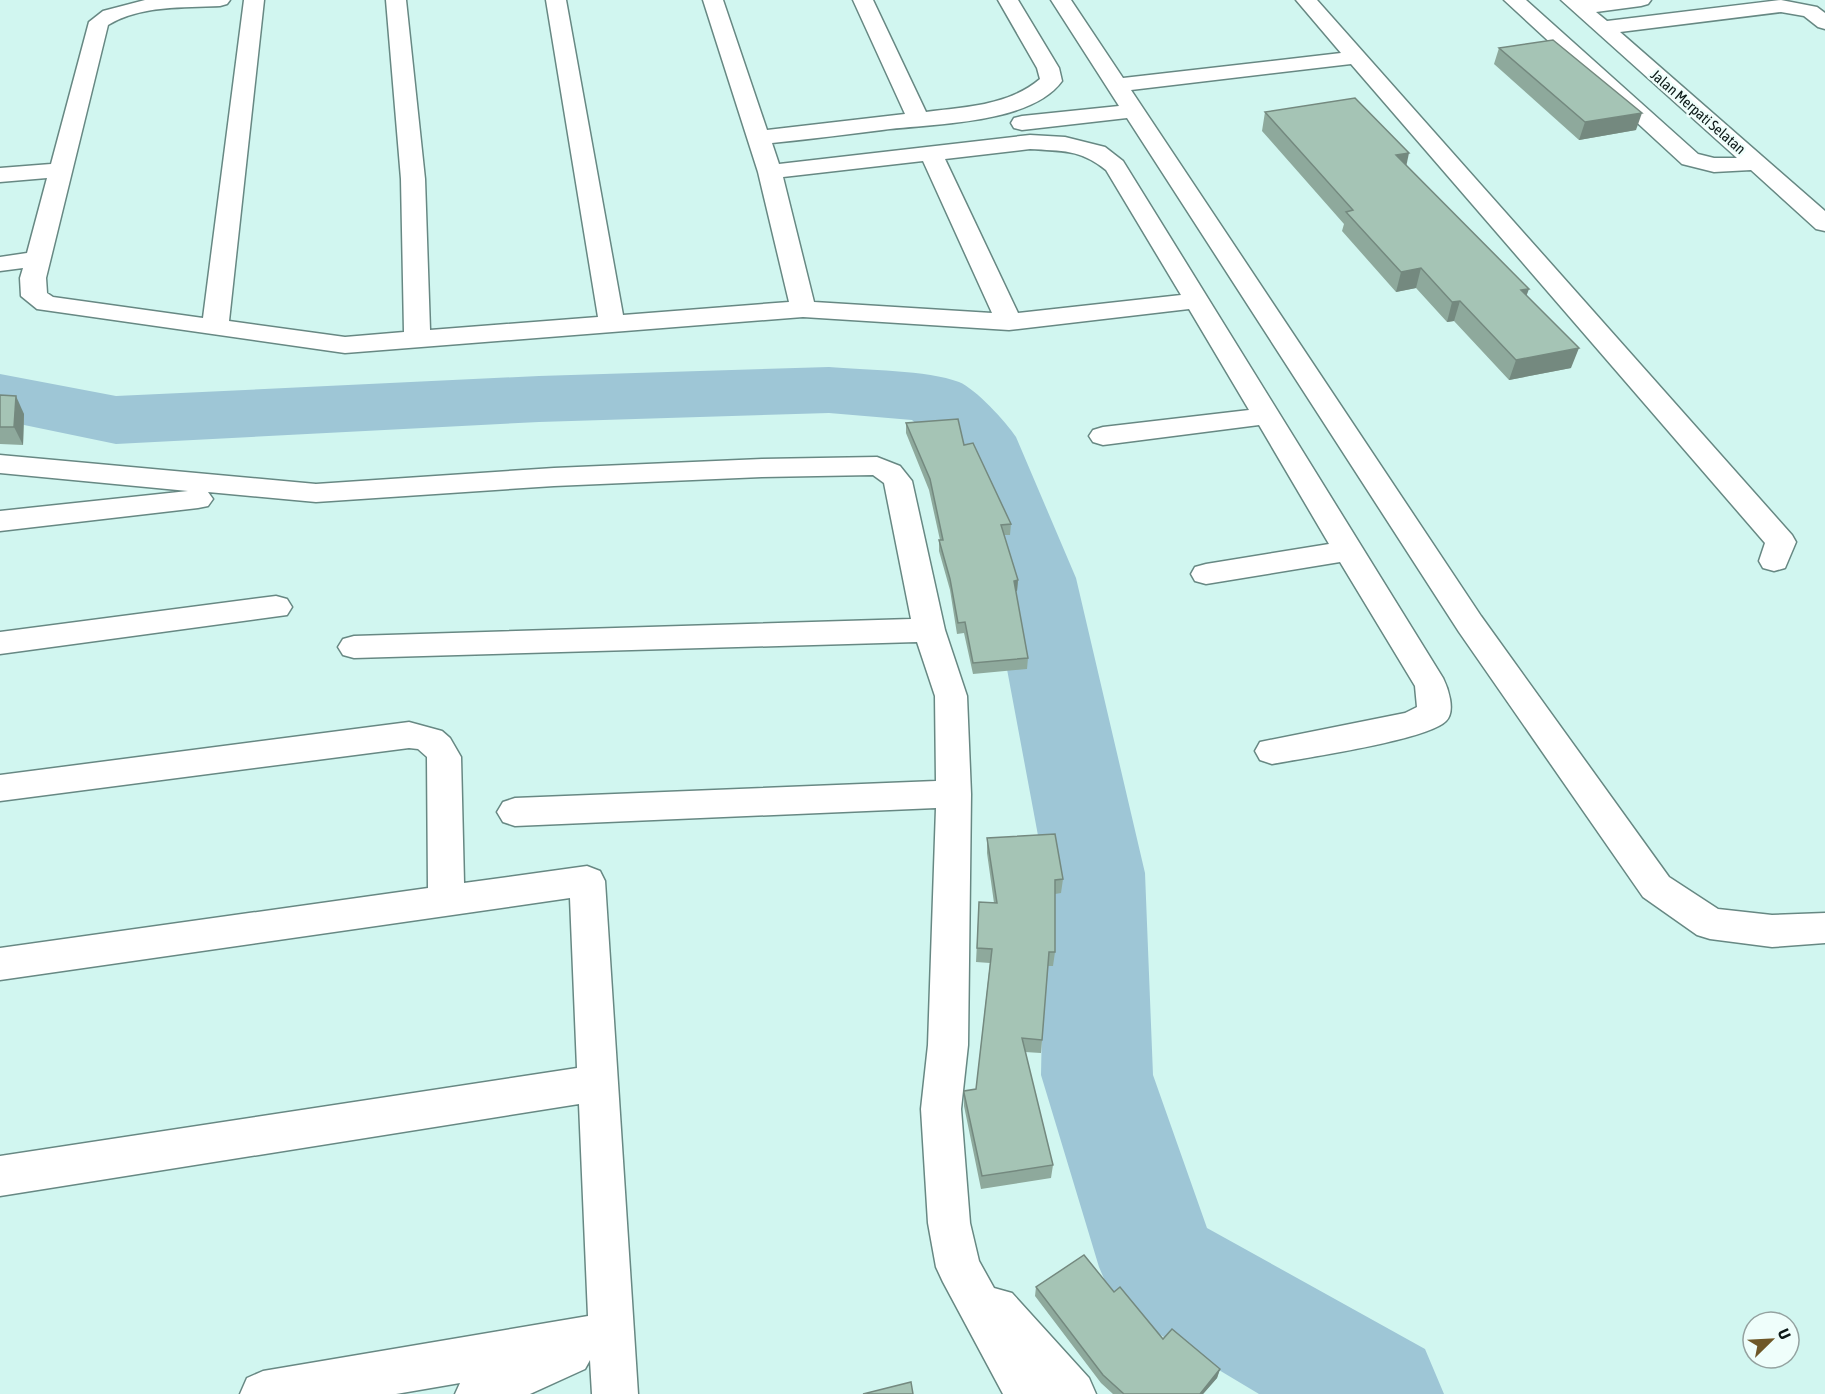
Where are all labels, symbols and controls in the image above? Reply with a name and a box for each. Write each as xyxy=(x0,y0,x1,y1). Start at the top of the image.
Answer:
street label: Jalan Merpati Selatan xyxy=(1648,66,1749,157)
north arrow xyxy=(1741,1310,1801,1370)
text: U xyxy=(1775,1326,1795,1342)

